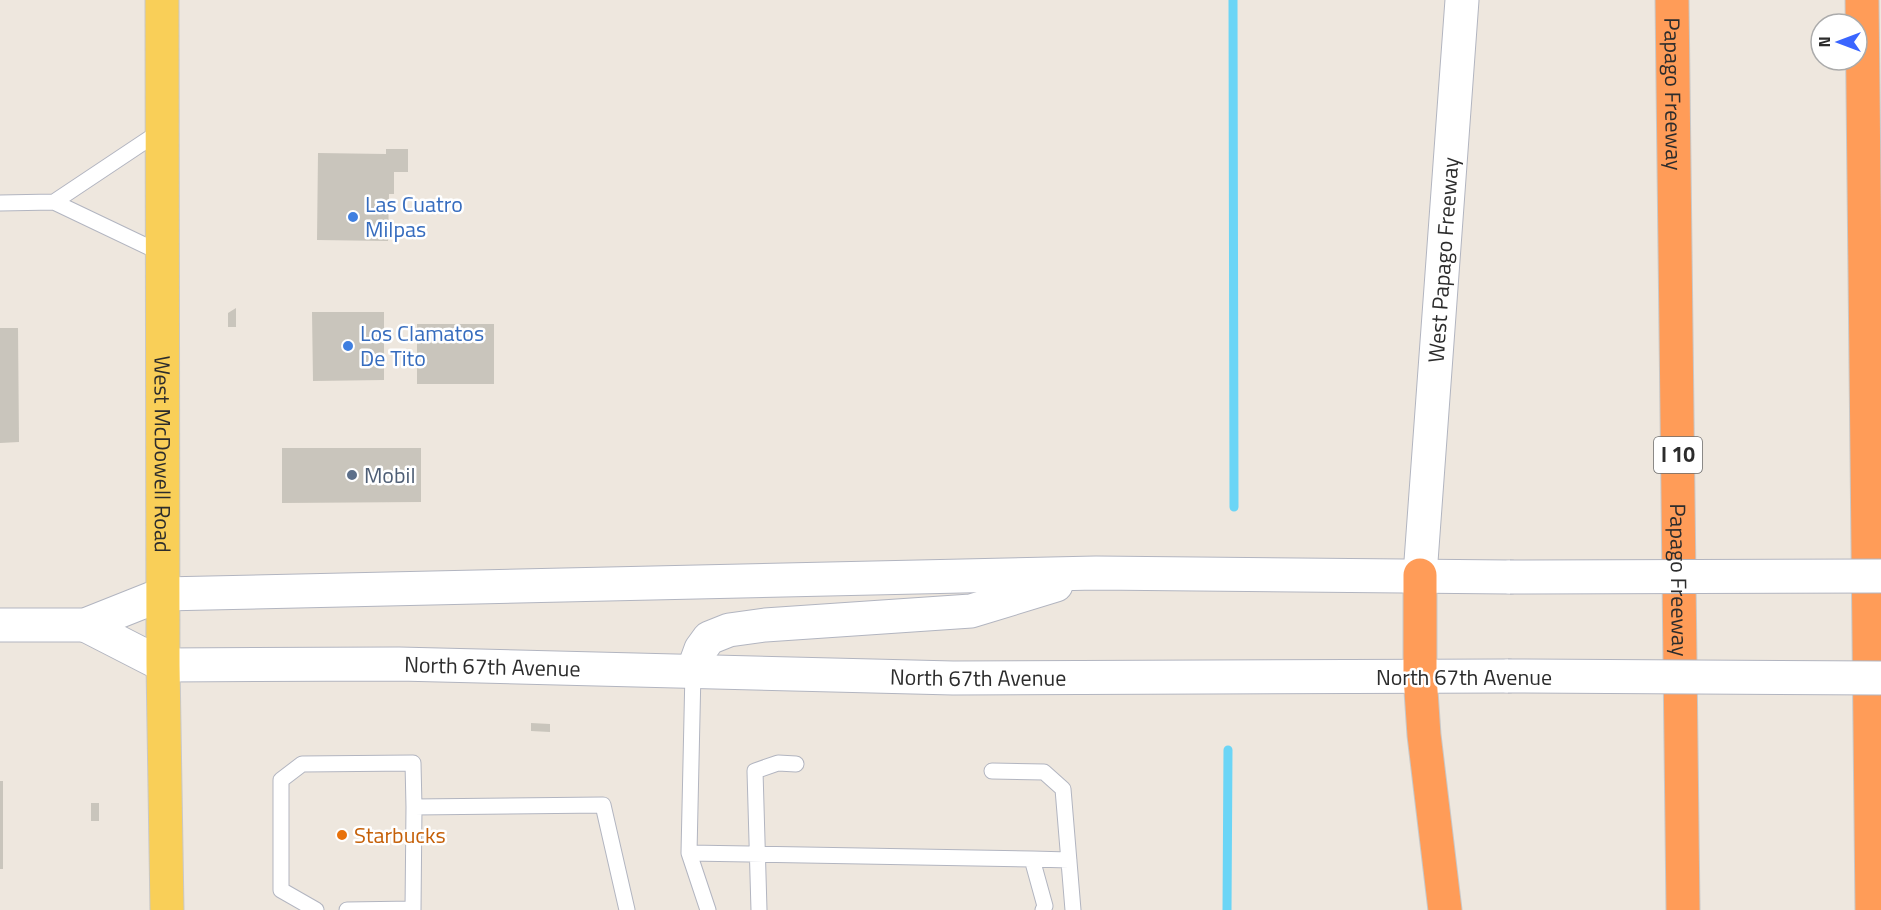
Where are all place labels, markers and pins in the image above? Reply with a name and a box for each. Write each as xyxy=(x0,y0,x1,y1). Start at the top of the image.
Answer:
place label: Las Cuatro Milpas xyxy=(365,187,463,246)
marker: Las Cuatro Milpas xyxy=(346,210,360,224)
place label: Los Clamatos De Tito xyxy=(360,316,484,375)
marker: Los Clamatos De Tito xyxy=(341,339,355,353)
place label: Mobil xyxy=(364,458,415,492)
marker: Mobil xyxy=(345,468,359,482)
place label: Starbucks xyxy=(354,818,446,852)
marker: Starbucks xyxy=(335,828,349,842)

